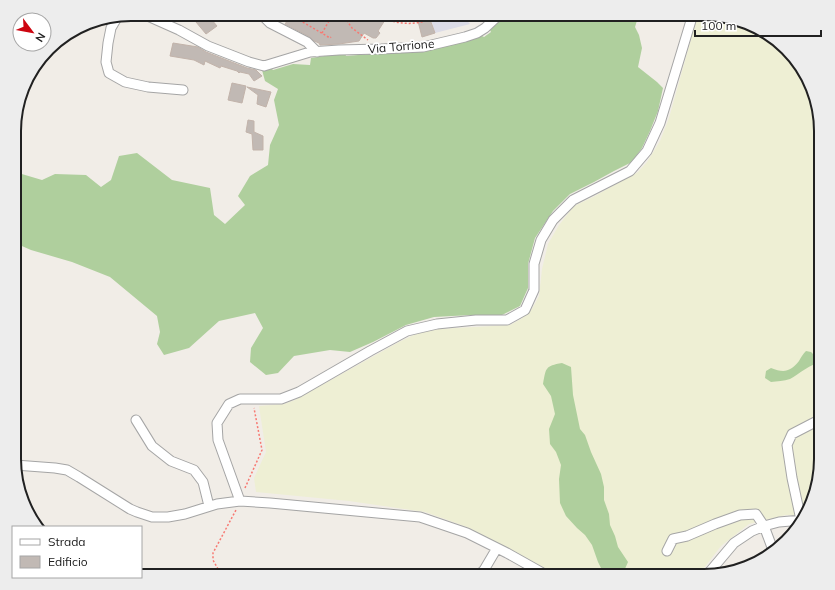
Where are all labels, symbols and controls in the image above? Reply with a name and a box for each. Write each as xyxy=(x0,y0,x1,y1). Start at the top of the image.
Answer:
north arrow xyxy=(12,12,52,52)
scale bar xyxy=(695,12,821,38)
text: 100 m xyxy=(701,18,736,33)
text: N xyxy=(32,30,49,45)
street label: Via Torrione xyxy=(367,36,435,56)
legend xyxy=(12,526,142,578)
text: Strada xyxy=(48,534,86,549)
text: Edificio xyxy=(48,554,88,569)

